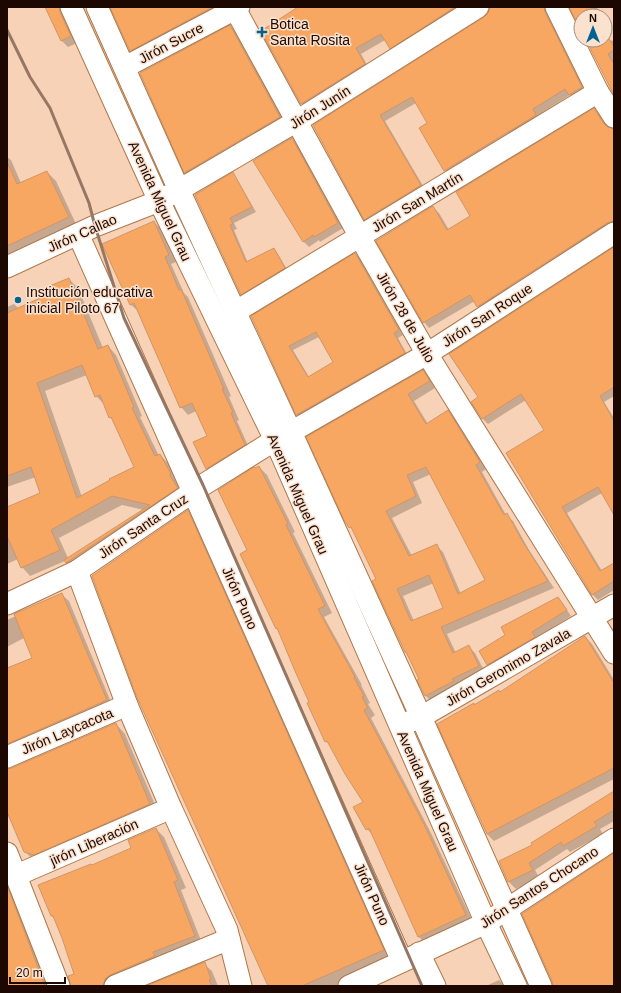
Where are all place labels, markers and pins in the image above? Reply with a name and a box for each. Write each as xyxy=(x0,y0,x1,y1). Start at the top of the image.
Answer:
place label: Botica Santa Rosita xyxy=(270,16,350,48)
marker: Botica Santa Rosita xyxy=(257,27,267,37)
place label: Institución educativa inicial Piloto 67 xyxy=(26,284,153,316)
marker: Institución educativa inicial Piloto 67 xyxy=(13,295,23,305)

